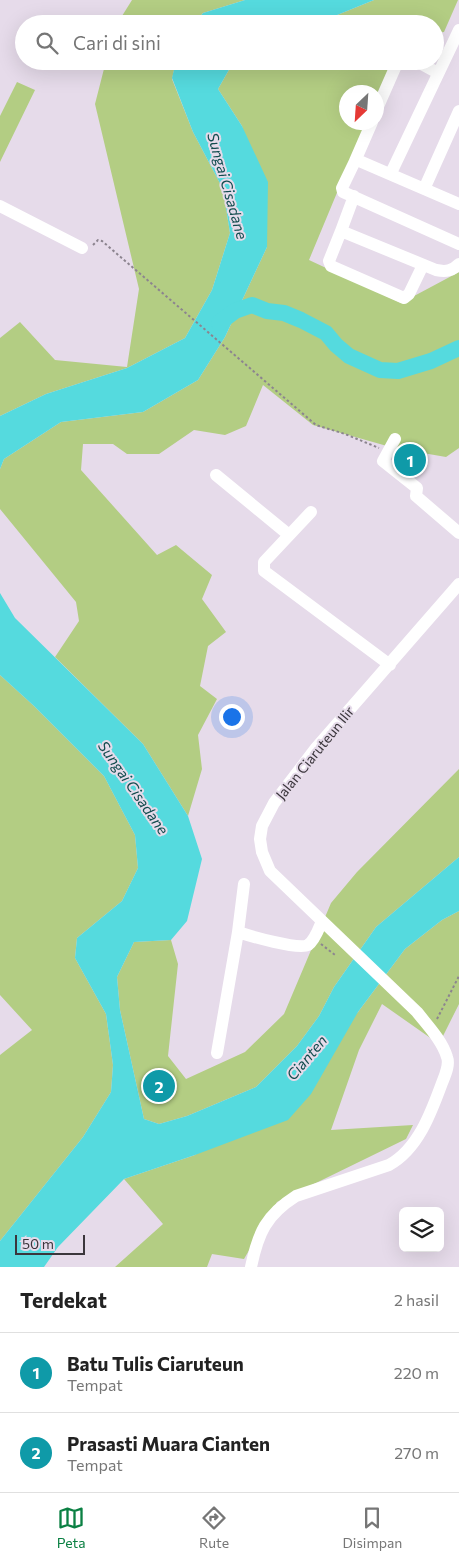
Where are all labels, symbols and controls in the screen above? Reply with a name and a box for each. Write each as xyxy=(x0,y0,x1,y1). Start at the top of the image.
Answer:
search box xyxy=(15,15,444,70)
icon: search xyxy=(33,29,61,57)
text: Cari di sini xyxy=(73,31,161,54)
north arrow xyxy=(339,85,384,130)
water label: Sungai Cisadane xyxy=(204,130,252,241)
pin: 1 xyxy=(394,441,426,479)
street label: Jalan Ciaruteun Ilir xyxy=(272,702,358,803)
your location xyxy=(219,704,245,730)
water label: Sungai Cisadane xyxy=(95,737,173,838)
water label: Cianten xyxy=(282,1031,330,1083)
pin: 2 xyxy=(143,1067,175,1105)
map controls xyxy=(399,1207,444,1252)
button: layers xyxy=(399,1207,444,1252)
scale bar xyxy=(15,1232,85,1255)
text: 50 m xyxy=(22,1235,54,1252)
text: Terdekat xyxy=(20,1287,107,1312)
text: 2 hasil xyxy=(394,1290,439,1309)
text: Batu Tulis Ciaruteun xyxy=(67,1352,244,1375)
text: 1 xyxy=(32,1363,40,1382)
text: 220 m xyxy=(394,1363,439,1382)
text: Tempat xyxy=(67,1375,123,1394)
text: Prasasti Muara Cianten xyxy=(67,1432,270,1455)
text: 2 xyxy=(31,1443,41,1462)
text: 270 m xyxy=(394,1443,439,1462)
text: Tempat xyxy=(67,1455,123,1474)
tab: Peta xyxy=(57,1504,86,1551)
tab: Rute xyxy=(199,1504,229,1551)
tab: Disimpan xyxy=(343,1504,402,1551)

